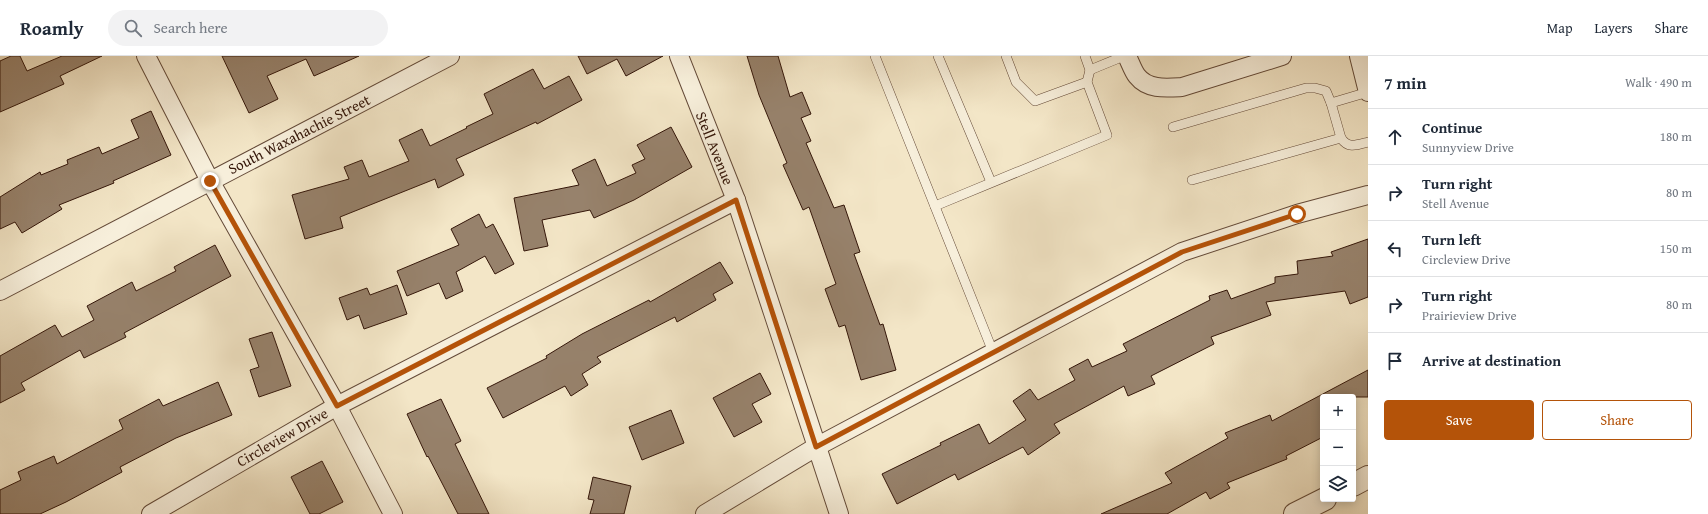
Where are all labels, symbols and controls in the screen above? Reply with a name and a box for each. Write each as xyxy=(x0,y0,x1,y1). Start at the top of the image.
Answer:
search box xyxy=(108,10,388,46)
text: Roamly xyxy=(20,14,84,42)
icon: search xyxy=(122,17,144,39)
text: Search here xyxy=(154,17,228,38)
text: Map xyxy=(1547,18,1573,38)
text: Layers xyxy=(1595,18,1633,38)
text: Share xyxy=(1655,18,1688,38)
text: 7 min xyxy=(1384,70,1426,95)
text: Walk · 490 m xyxy=(1625,73,1692,92)
street label: South Waxahachie Street xyxy=(224,89,374,179)
street label: Stell Avenue xyxy=(691,108,739,188)
text: Continue xyxy=(1422,117,1483,138)
icon: ahead xyxy=(1384,126,1406,148)
text: 180 m xyxy=(1660,127,1692,146)
text: Sunnyview Drive xyxy=(1422,138,1514,157)
route end xyxy=(201,172,219,190)
text: Turn right xyxy=(1422,173,1493,194)
icon: right xyxy=(1384,182,1406,204)
text: 80 m xyxy=(1666,183,1692,202)
text: Stell Avenue xyxy=(1422,194,1489,213)
route start xyxy=(1288,205,1306,223)
text: Turn left xyxy=(1422,229,1481,250)
icon: left xyxy=(1384,238,1406,260)
text: 150 m xyxy=(1660,239,1692,258)
text: Circleview Drive xyxy=(1422,250,1511,269)
text: Turn right xyxy=(1422,285,1493,306)
icon: right xyxy=(1384,294,1406,316)
text: 80 m xyxy=(1666,295,1692,314)
text: Prairieview Drive xyxy=(1422,306,1517,325)
icon: arrive xyxy=(1384,350,1406,372)
text: Arrive at destination xyxy=(1422,350,1561,371)
map controls xyxy=(1320,394,1356,502)
button: + xyxy=(1320,394,1356,430)
button: Save xyxy=(1384,400,1534,440)
button: Share xyxy=(1542,400,1692,440)
street label: Circleview Drive xyxy=(232,402,332,472)
button: − xyxy=(1320,430,1356,466)
button: layers xyxy=(1320,466,1356,502)

